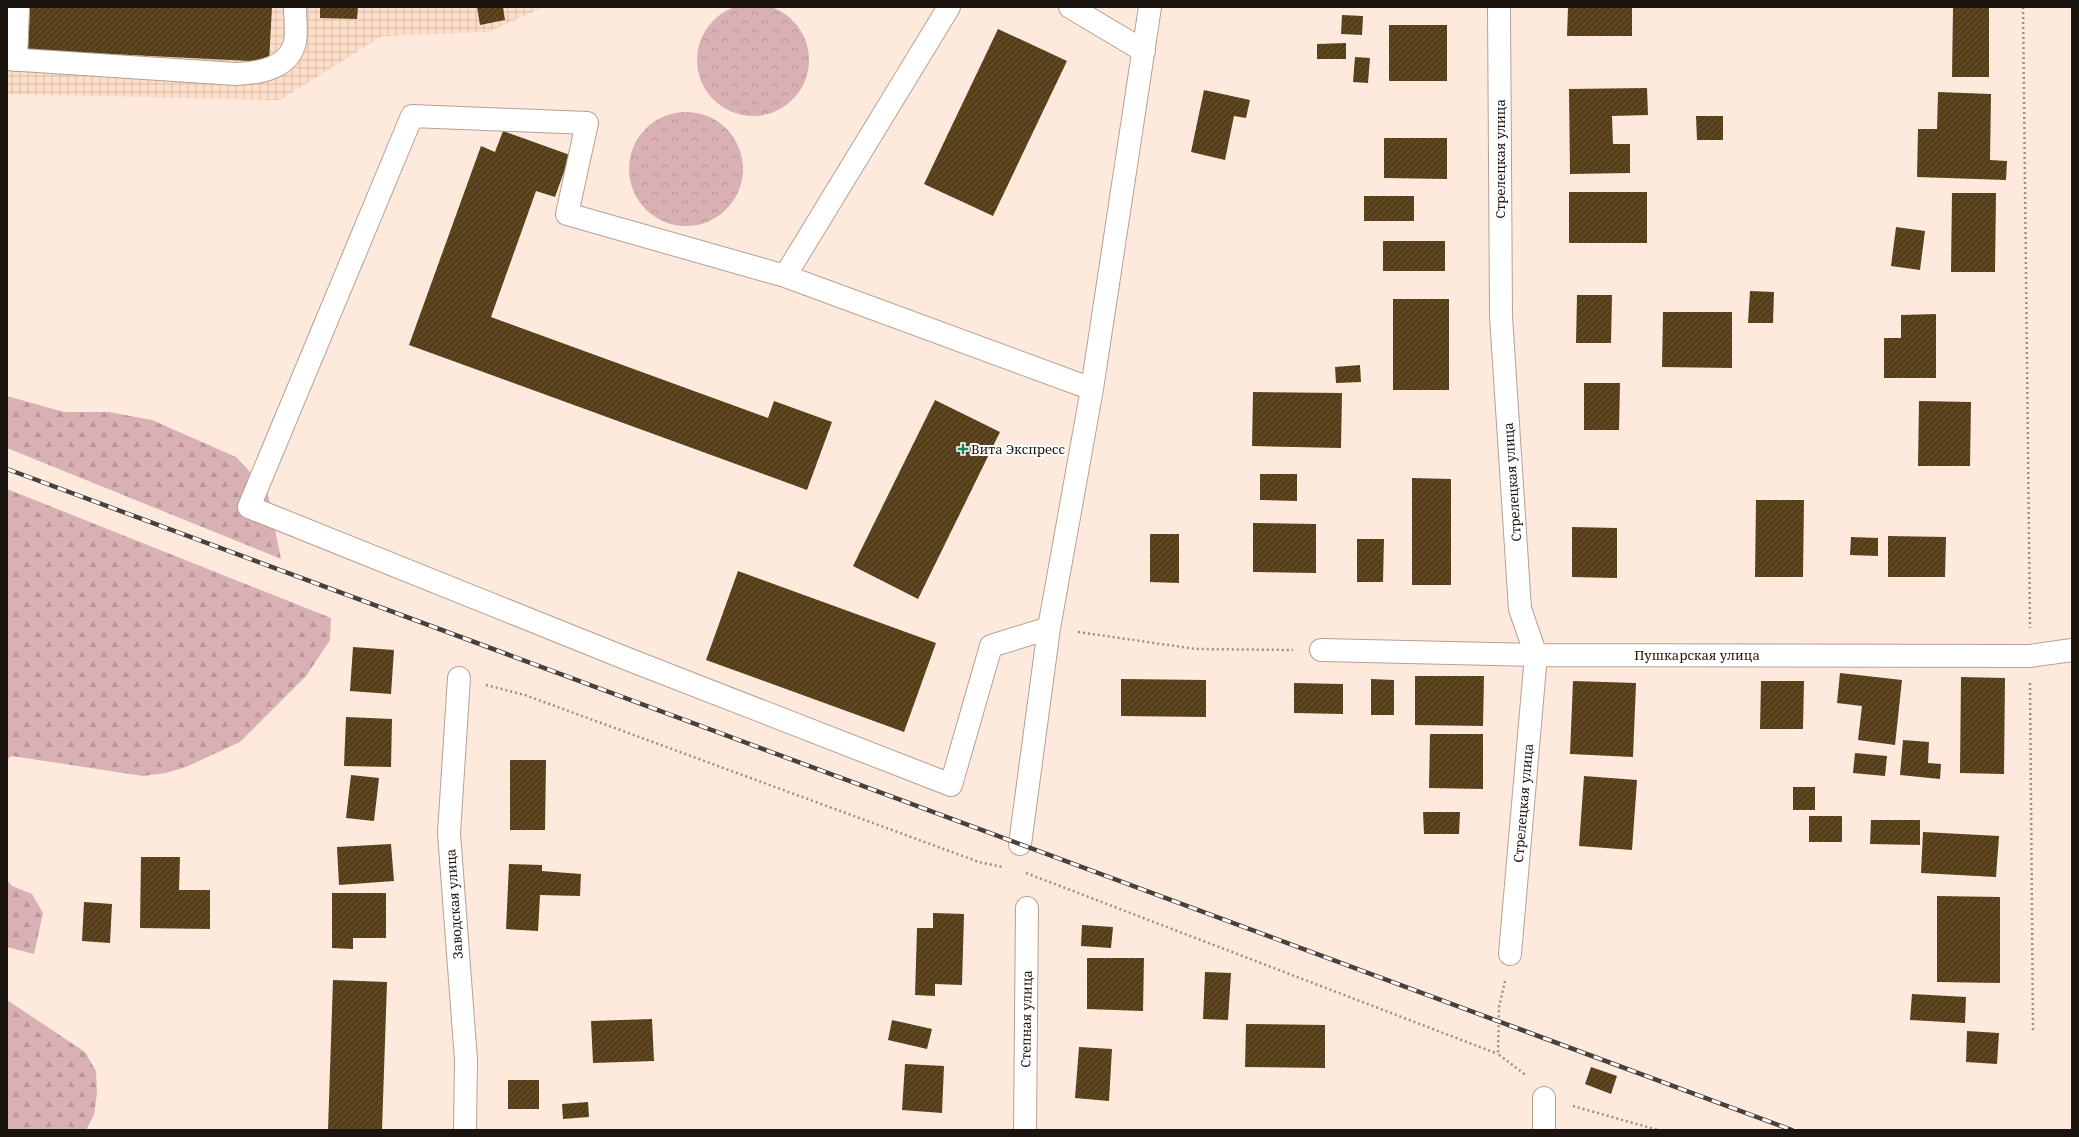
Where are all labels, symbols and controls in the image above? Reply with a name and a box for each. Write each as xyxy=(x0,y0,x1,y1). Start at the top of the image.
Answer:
street label: Стрелецкая улица xyxy=(1491,99,1509,219)
street label: Стрелецкая улица xyxy=(1499,422,1525,542)
place label: Вита Экспресс xyxy=(971,440,1065,458)
marker: Вита Экспресс xyxy=(958,444,968,454)
street label: Пушкарская улица xyxy=(1634,646,1760,664)
street label: Стрелецкая улица xyxy=(1509,743,1537,863)
street label: Заводская улица xyxy=(441,848,467,960)
street label: Степная улица xyxy=(1016,970,1036,1068)

